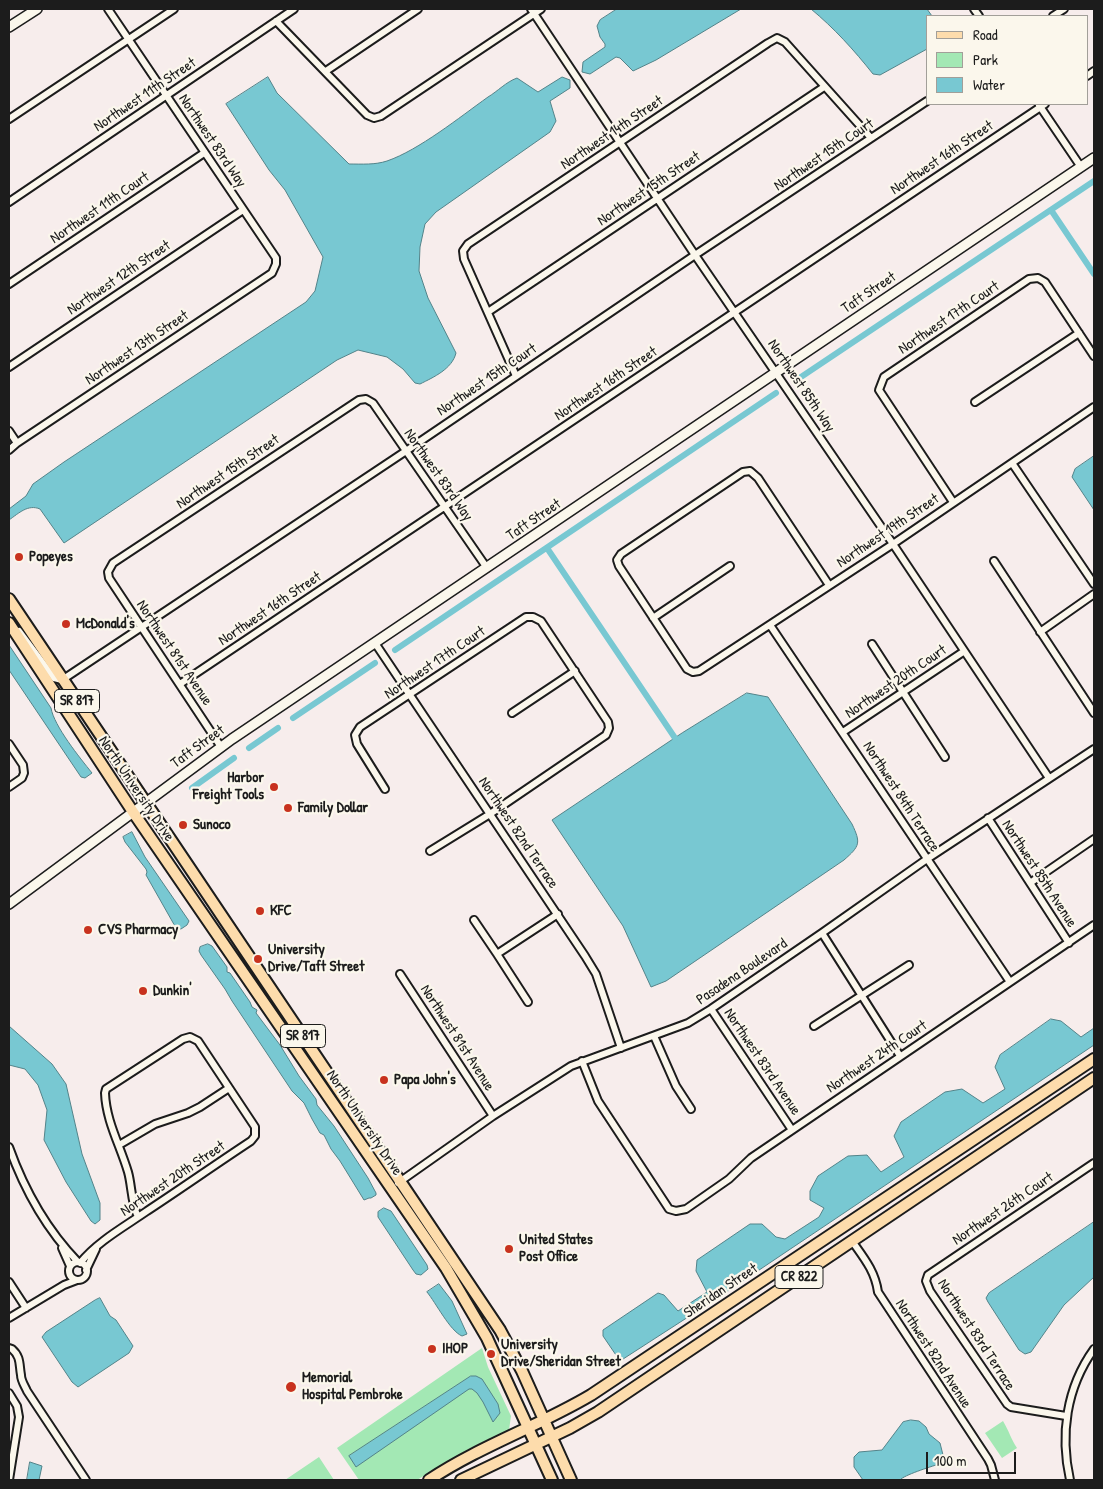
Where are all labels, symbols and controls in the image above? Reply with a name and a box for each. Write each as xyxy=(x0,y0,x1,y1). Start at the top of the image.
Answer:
legend xyxy=(926,15,1088,105)
text: Road xyxy=(973,24,998,45)
text: Park xyxy=(973,49,998,70)
street label: Northwest 11th Street xyxy=(91,54,199,136)
text: Water xyxy=(973,74,1005,95)
street label: Northwest 83rd Way xyxy=(174,91,250,191)
street label: Northwest 14th Street xyxy=(557,92,667,174)
street label: Northwest 15th Court xyxy=(771,115,877,195)
street label: Northwest 16th Street xyxy=(887,117,997,199)
street label: Northwest 15th Street xyxy=(594,148,704,230)
street label: Northwest 11th Court xyxy=(47,168,153,248)
street label: Northwest 12th Street xyxy=(64,237,174,319)
street label: Taft Street xyxy=(838,268,900,318)
street label: Northwest 17th Court xyxy=(895,278,1003,358)
street label: Northwest 13th Street xyxy=(82,307,192,389)
street label: Northwest 85th Way xyxy=(763,336,839,436)
street label: Northwest 15th Court xyxy=(434,340,540,420)
street label: Northwest 16th Street xyxy=(551,343,661,425)
street label: Northwest 83rd Way xyxy=(400,425,476,525)
street label: Northwest 15th Street xyxy=(173,431,283,513)
street label: Northwest 19th Street xyxy=(833,490,943,572)
street label: Taft Street xyxy=(503,495,565,545)
place label: Popeyes xyxy=(29,548,73,566)
marker: Popeyes xyxy=(13,551,25,563)
street label: Northwest 16th Street xyxy=(215,568,325,650)
street label: Northwest 81st Avenue xyxy=(132,597,216,709)
place label: McDonald's xyxy=(76,615,135,633)
marker: McDonald's xyxy=(60,618,72,630)
street label: Northwest 17th Court xyxy=(381,623,489,703)
street label: Northwest 20th Court xyxy=(842,641,950,723)
road number: SR 817 xyxy=(54,689,100,712)
street label: Taft Street xyxy=(168,722,228,772)
street label: North University Drive xyxy=(94,733,178,845)
street label: Northwest 84th Terrace xyxy=(859,739,943,855)
place label: Harbor Freight Tools xyxy=(193,769,264,804)
street label: Northwest 82nd Terrace xyxy=(474,774,562,892)
marker: Harbor Freight Tools xyxy=(268,781,280,793)
place label: Family Dollar xyxy=(298,799,368,817)
marker: Family Dollar xyxy=(282,802,294,814)
place label: Sunoco xyxy=(193,816,231,834)
street label: Northwest 85th Avenue xyxy=(998,817,1080,931)
marker: Sunoco xyxy=(177,819,189,831)
place label: KFC xyxy=(270,902,292,920)
marker: KFC xyxy=(254,905,266,917)
place label: CVS Pharmacy xyxy=(98,921,178,939)
marker: CVS Pharmacy xyxy=(82,924,94,936)
street label: Pasadena Boulevard xyxy=(693,935,791,1009)
place label: University Drive/Taft Street xyxy=(268,941,364,976)
marker: University Drive/Taft Street xyxy=(252,953,264,965)
place label: Dunkin' xyxy=(153,982,192,1000)
street label: Northwest 81st Avenue xyxy=(416,982,498,1094)
marker: Dunkin' xyxy=(137,985,149,997)
street label: Northwest 83rd Avenue xyxy=(720,1005,804,1119)
street label: Northwest 24th Court xyxy=(823,1017,931,1097)
road number: SR 817 xyxy=(280,1024,326,1048)
street label: North University Drive xyxy=(322,1067,406,1179)
place label: Papa John's xyxy=(394,1071,456,1089)
marker: Papa John's xyxy=(378,1074,390,1086)
street label: Northwest 20th Street xyxy=(117,1137,229,1221)
street label: Northwest 26th Court xyxy=(949,1169,1057,1249)
place label: United States Post Office xyxy=(519,1231,593,1266)
marker: United States Post Office xyxy=(503,1243,515,1255)
street label: Sheridan Street xyxy=(681,1260,761,1322)
road number: CR 822 xyxy=(775,1266,823,1288)
street label: Northwest 83rd Terrace xyxy=(933,1276,1019,1394)
street label: Northwest 82nd Avenue xyxy=(891,1296,975,1412)
place label: University Drive/Sheridan Street xyxy=(501,1336,621,1371)
place label: IHOP xyxy=(442,1340,468,1358)
marker: IHOP xyxy=(426,1343,438,1355)
marker: University Drive/Sheridan Street xyxy=(485,1348,497,1360)
place label: Memorial Hospital Pembroke xyxy=(302,1369,403,1404)
marker: Memorial Hospital Pembroke xyxy=(284,1380,298,1394)
scale bar xyxy=(928,1442,1018,1474)
text: 100 m xyxy=(934,1450,967,1471)

